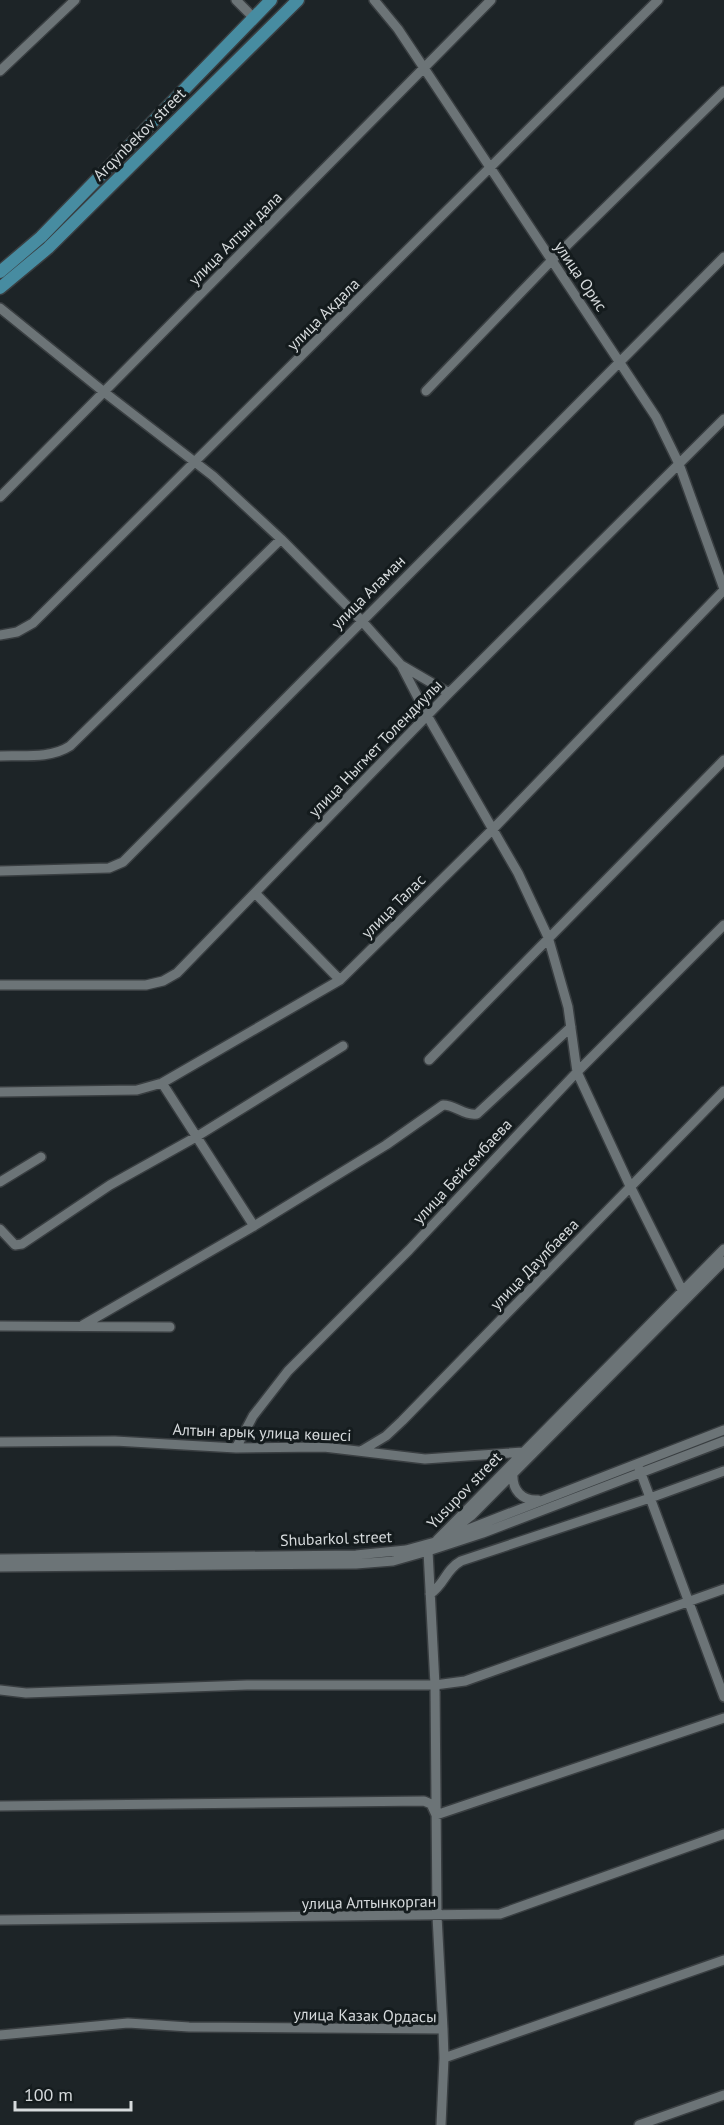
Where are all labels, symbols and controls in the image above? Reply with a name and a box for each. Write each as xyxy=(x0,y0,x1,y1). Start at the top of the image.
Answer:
street label: Arqynbekov street xyxy=(89,83,190,184)
street label: улица Алтын дала xyxy=(184,187,286,289)
street label: улица Орис xyxy=(550,237,612,315)
street label: улица Акдала xyxy=(283,274,363,354)
street label: улица Аламан xyxy=(327,551,409,633)
street label: улица Ныгмет Толендиулы xyxy=(304,675,446,821)
street label: улица Талас xyxy=(357,870,429,942)
street label: улица Бейсембаева xyxy=(408,1114,516,1228)
street label: улица Даулбаева xyxy=(485,1214,583,1314)
street label: Алтын арық улица көшесі xyxy=(172,1419,352,1445)
street label: Yusupov street xyxy=(422,1447,506,1533)
street label: Shubarkol street xyxy=(280,1526,393,1550)
street label: улица Алтынкорган xyxy=(302,1891,436,1913)
street label: улица Казак Ордасы xyxy=(293,2004,437,2026)
scale bar xyxy=(15,2074,130,2112)
text: 100 m xyxy=(24,2083,73,2106)

